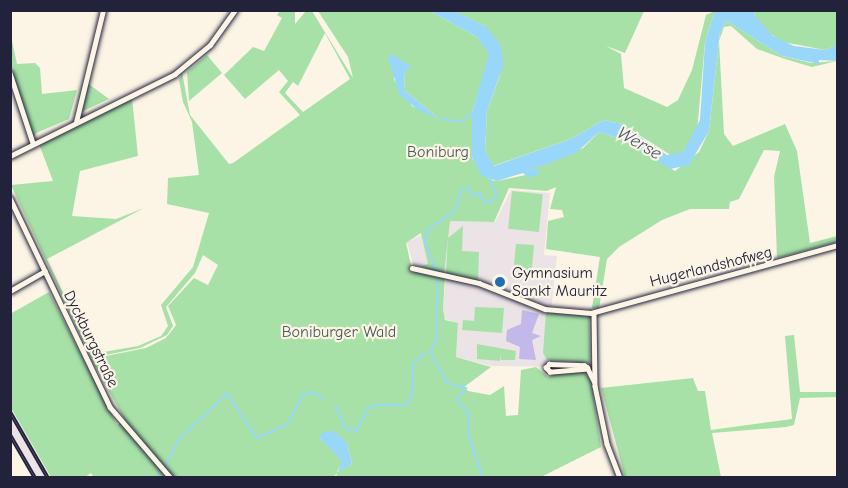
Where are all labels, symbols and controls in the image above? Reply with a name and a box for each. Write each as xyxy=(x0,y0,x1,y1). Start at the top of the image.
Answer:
water label: Werse xyxy=(613,123,665,165)
park label: Boniburg xyxy=(407,142,469,162)
street label: Hugerlandshofweg xyxy=(648,242,774,292)
place label: Gymnasium Sankt Mauritz xyxy=(512,263,607,301)
marker: Gymnasium Sankt Mauritz xyxy=(493,275,507,289)
street label: Dyckburgstraße xyxy=(59,287,123,391)
park label: Boniburger Wald xyxy=(282,322,396,342)

